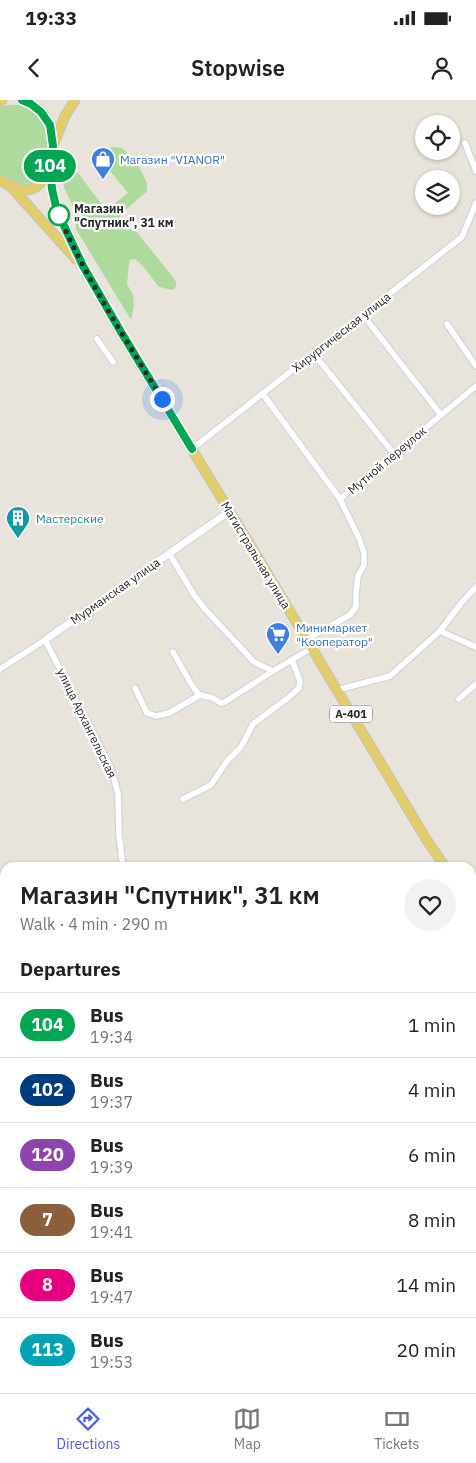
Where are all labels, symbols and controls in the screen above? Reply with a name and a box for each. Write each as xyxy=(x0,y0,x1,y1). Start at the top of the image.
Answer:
text: 19:33 xyxy=(25,6,77,30)
text: Stopwise xyxy=(191,53,285,82)
icon: back xyxy=(20,54,48,82)
icon: person xyxy=(428,54,456,82)
map controls xyxy=(415,115,460,215)
button: locate xyxy=(415,115,460,160)
shop icon: Магазин "VIANOR" xyxy=(90,146,116,180)
line badge: 104 xyxy=(21,150,79,182)
place label: Магазин "VIANOR" xyxy=(120,152,225,167)
text: 104 xyxy=(34,154,66,177)
button: layers xyxy=(415,170,460,215)
place label: Магазин "Спутник", 31 км xyxy=(74,201,173,230)
marker: Магазин "Спутник", 31 км xyxy=(48,204,70,226)
street label: Хирургическая улица xyxy=(289,288,394,375)
your location xyxy=(150,387,175,412)
street label: Мутной переулок xyxy=(345,423,430,497)
street label: Магистральная улица xyxy=(218,499,294,612)
building icon: Мастерские xyxy=(5,505,31,539)
place label: Мастерские xyxy=(36,511,104,526)
street label: Мурманская улица xyxy=(67,554,163,628)
place label: Минимаркет "Кооператор" xyxy=(296,620,373,649)
supermarket icon: Минимаркет "Кооператор" xyxy=(265,621,291,655)
street label: улица Архангельская xyxy=(54,666,120,780)
road number: А-401 xyxy=(330,706,372,722)
text: Магазин "Спутник", 31 км xyxy=(20,879,320,911)
button: heart xyxy=(404,879,456,931)
text: Walk · 4 min · 290 m xyxy=(20,914,168,934)
text: Departures xyxy=(20,957,120,981)
text: Bus xyxy=(90,1003,124,1027)
text: 104 xyxy=(31,1013,64,1036)
text: 1 min xyxy=(408,1013,456,1037)
text: 19:34 xyxy=(90,1027,133,1047)
text: Bus xyxy=(90,1068,124,1092)
text: 102 xyxy=(31,1078,64,1101)
text: 4 min xyxy=(408,1078,456,1102)
text: 19:37 xyxy=(90,1092,133,1112)
text: Bus xyxy=(90,1133,124,1157)
text: 120 xyxy=(31,1143,64,1166)
text: 6 min xyxy=(408,1143,456,1167)
text: 19:39 xyxy=(90,1157,133,1177)
text: Bus xyxy=(90,1198,124,1222)
text: 7 xyxy=(42,1208,53,1231)
text: 8 min xyxy=(408,1208,456,1232)
text: 19:41 xyxy=(90,1222,133,1242)
text: Bus xyxy=(90,1263,124,1287)
text: 8 xyxy=(42,1273,53,1296)
text: 14 min xyxy=(397,1273,456,1297)
text: 19:47 xyxy=(90,1287,133,1307)
text: Bus xyxy=(90,1328,124,1352)
text: 113 xyxy=(31,1338,64,1361)
text: 20 min xyxy=(397,1338,456,1362)
text: 19:53 xyxy=(90,1352,133,1372)
tab: Directions xyxy=(57,1405,120,1453)
tab: Map xyxy=(233,1405,261,1453)
tab: Tickets xyxy=(374,1405,419,1453)

